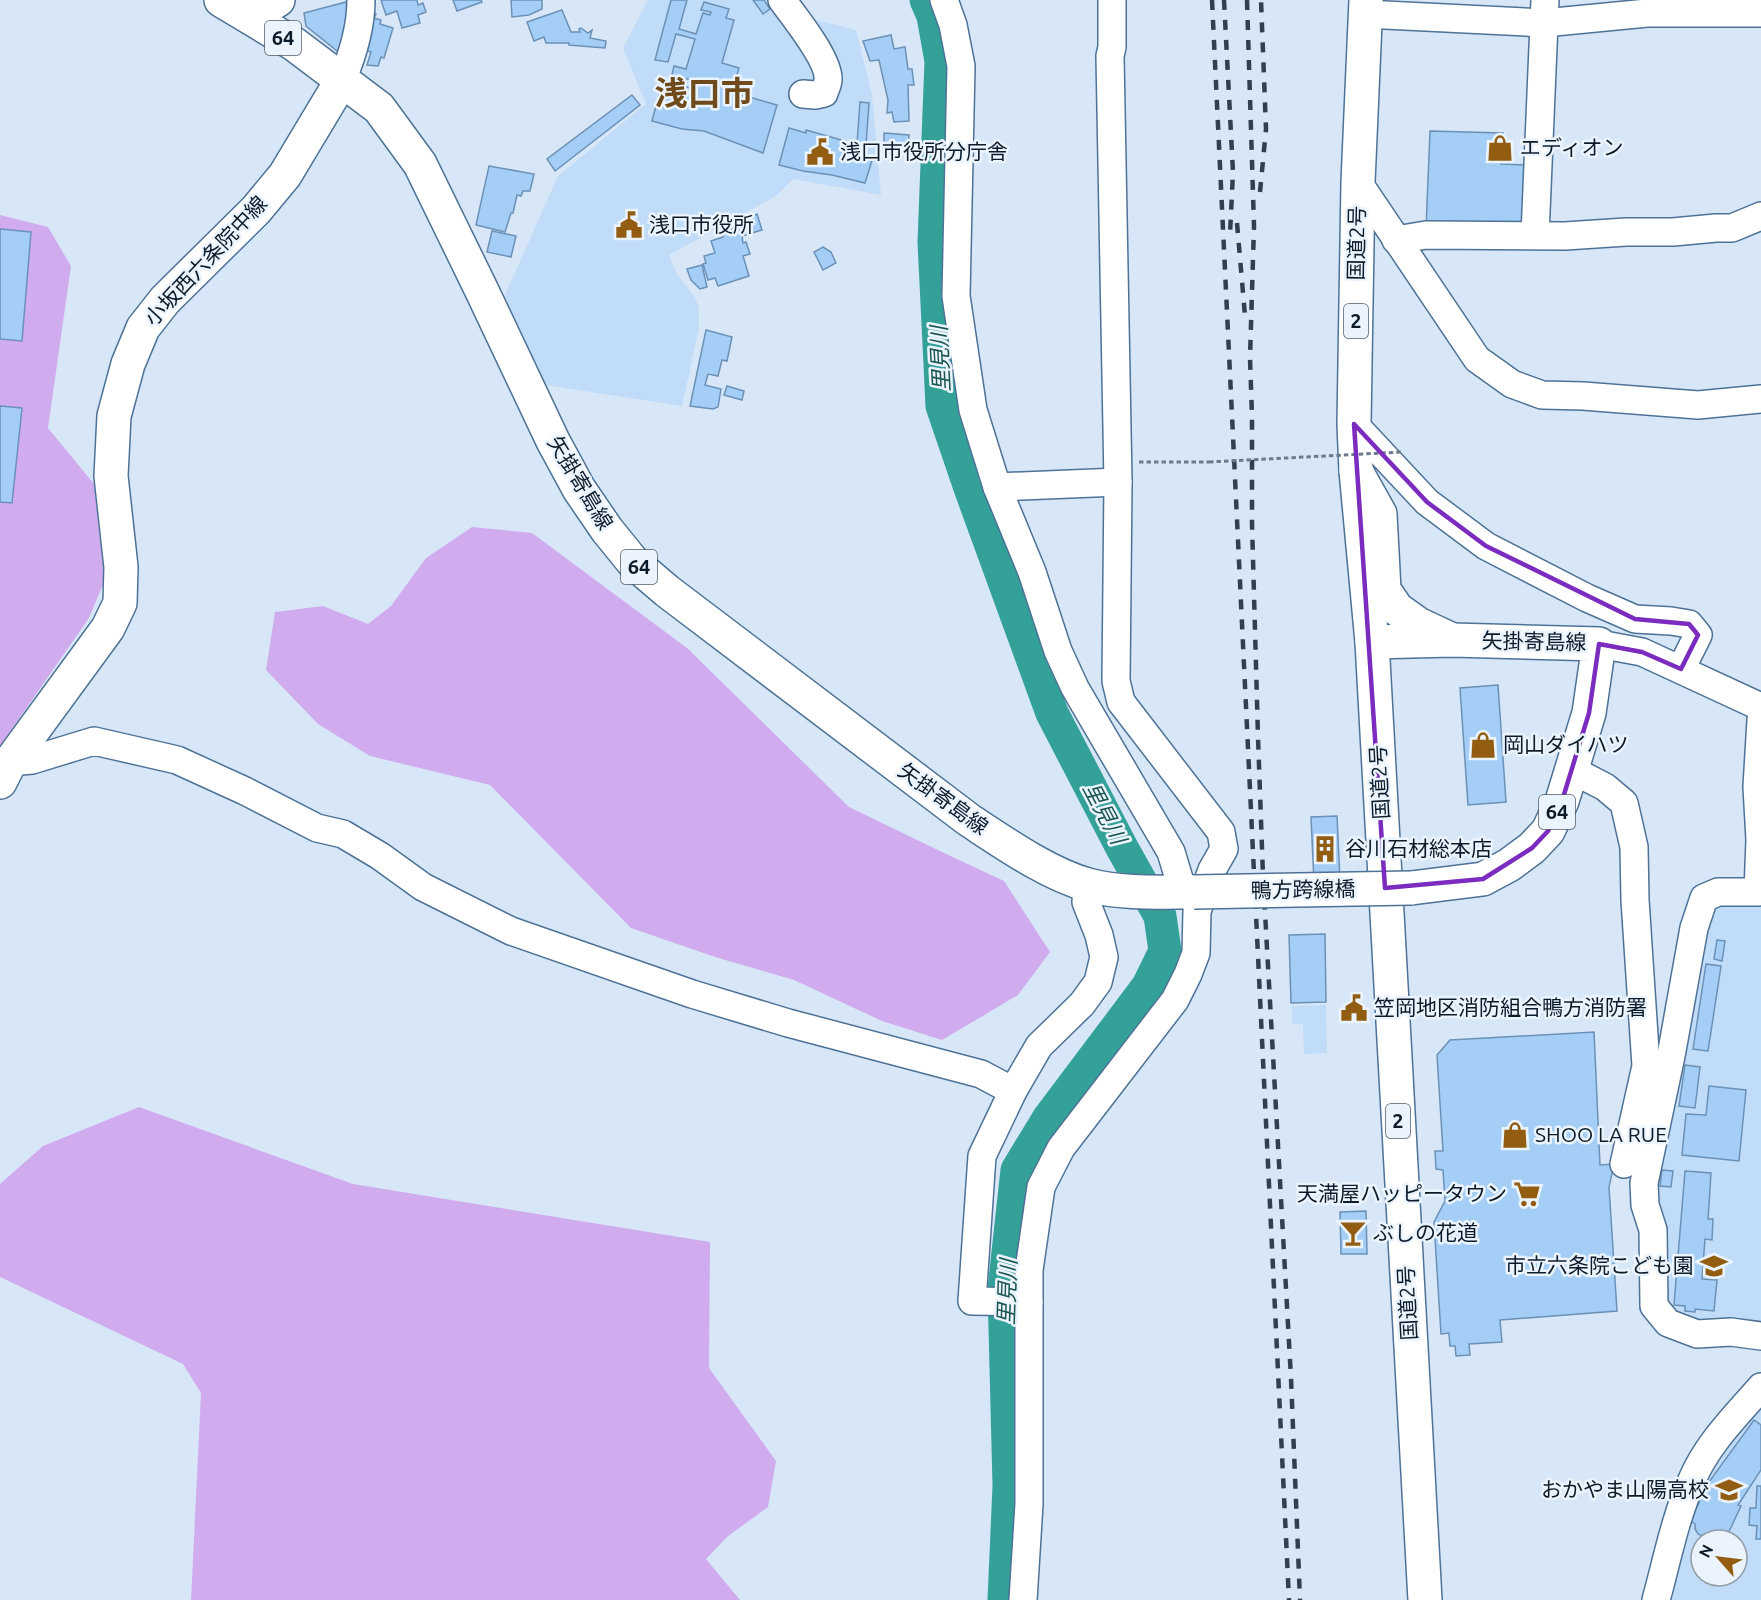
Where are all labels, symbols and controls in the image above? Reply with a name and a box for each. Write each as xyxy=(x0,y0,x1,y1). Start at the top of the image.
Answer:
road number: 64 xyxy=(265,21,301,55)
district label: 浅口市 xyxy=(655,74,754,111)
shop icon: エディオン xyxy=(1485,133,1515,163)
place label: エディオン xyxy=(1520,135,1624,159)
public building icon: 浅口市役所分庁舎 xyxy=(805,137,835,167)
place label: 浅口市役所分庁舎 xyxy=(840,139,1008,163)
street label: 小坂西六条院中線 xyxy=(139,191,271,330)
street label: 国道2号 xyxy=(1343,205,1369,281)
public building icon: 浅口市役所 xyxy=(614,210,644,240)
place label: 浅口市役所 xyxy=(649,212,754,236)
road number: 2 xyxy=(1344,304,1368,338)
water label: 里見川 xyxy=(925,323,954,393)
street label: 矢掛寄島線 xyxy=(544,431,618,534)
road number: 64 xyxy=(621,550,657,584)
street label: 矢掛寄島線 xyxy=(1481,628,1587,654)
shop icon: 岡山ダイハツ xyxy=(1468,730,1498,760)
place label: 岡山ダイハツ xyxy=(1503,732,1629,756)
street label: 国道2号 xyxy=(1365,744,1393,820)
street label: 矢掛寄島線 xyxy=(894,758,993,839)
water label: 里見川 xyxy=(1079,778,1133,850)
road number: 64 xyxy=(1539,795,1575,829)
building icon: 谷川石材総本店 xyxy=(1310,834,1340,864)
place label: 谷川石材総本店 xyxy=(1345,836,1492,860)
street label: 鴨方跨線橋 xyxy=(1250,876,1356,902)
public building icon: 笠岡地区消防組合鴨方消防署 xyxy=(1339,993,1369,1023)
place label: 笠岡地区消防組合鴨方消防署 xyxy=(1374,995,1647,1019)
road number: 2 xyxy=(1386,1104,1410,1138)
shop icon: SHOO LA RUE xyxy=(1500,1120,1530,1150)
place label: SHOO LA RUE xyxy=(1535,1122,1667,1146)
supermarket icon: 天満屋ハッピータウン xyxy=(1512,1179,1542,1209)
place label: 天満屋ハッピータウン xyxy=(1297,1181,1507,1205)
bar icon: ぶしの花道 xyxy=(1338,1218,1368,1248)
place label: ぶしの花道 xyxy=(1373,1220,1478,1244)
school or university icon: 市立六条院こども園 xyxy=(1699,1251,1729,1281)
place label: 市立六条院こども園 xyxy=(1505,1253,1694,1277)
water label: 里見川 xyxy=(993,1257,1020,1325)
street label: 国道2号 xyxy=(1393,1265,1421,1341)
school or university icon: おかやま山陽高校 xyxy=(1714,1475,1744,1505)
place label: おかやま山陽高校 xyxy=(1541,1477,1709,1501)
north arrow xyxy=(1689,1528,1749,1588)
text: N xyxy=(1695,1541,1717,1560)

